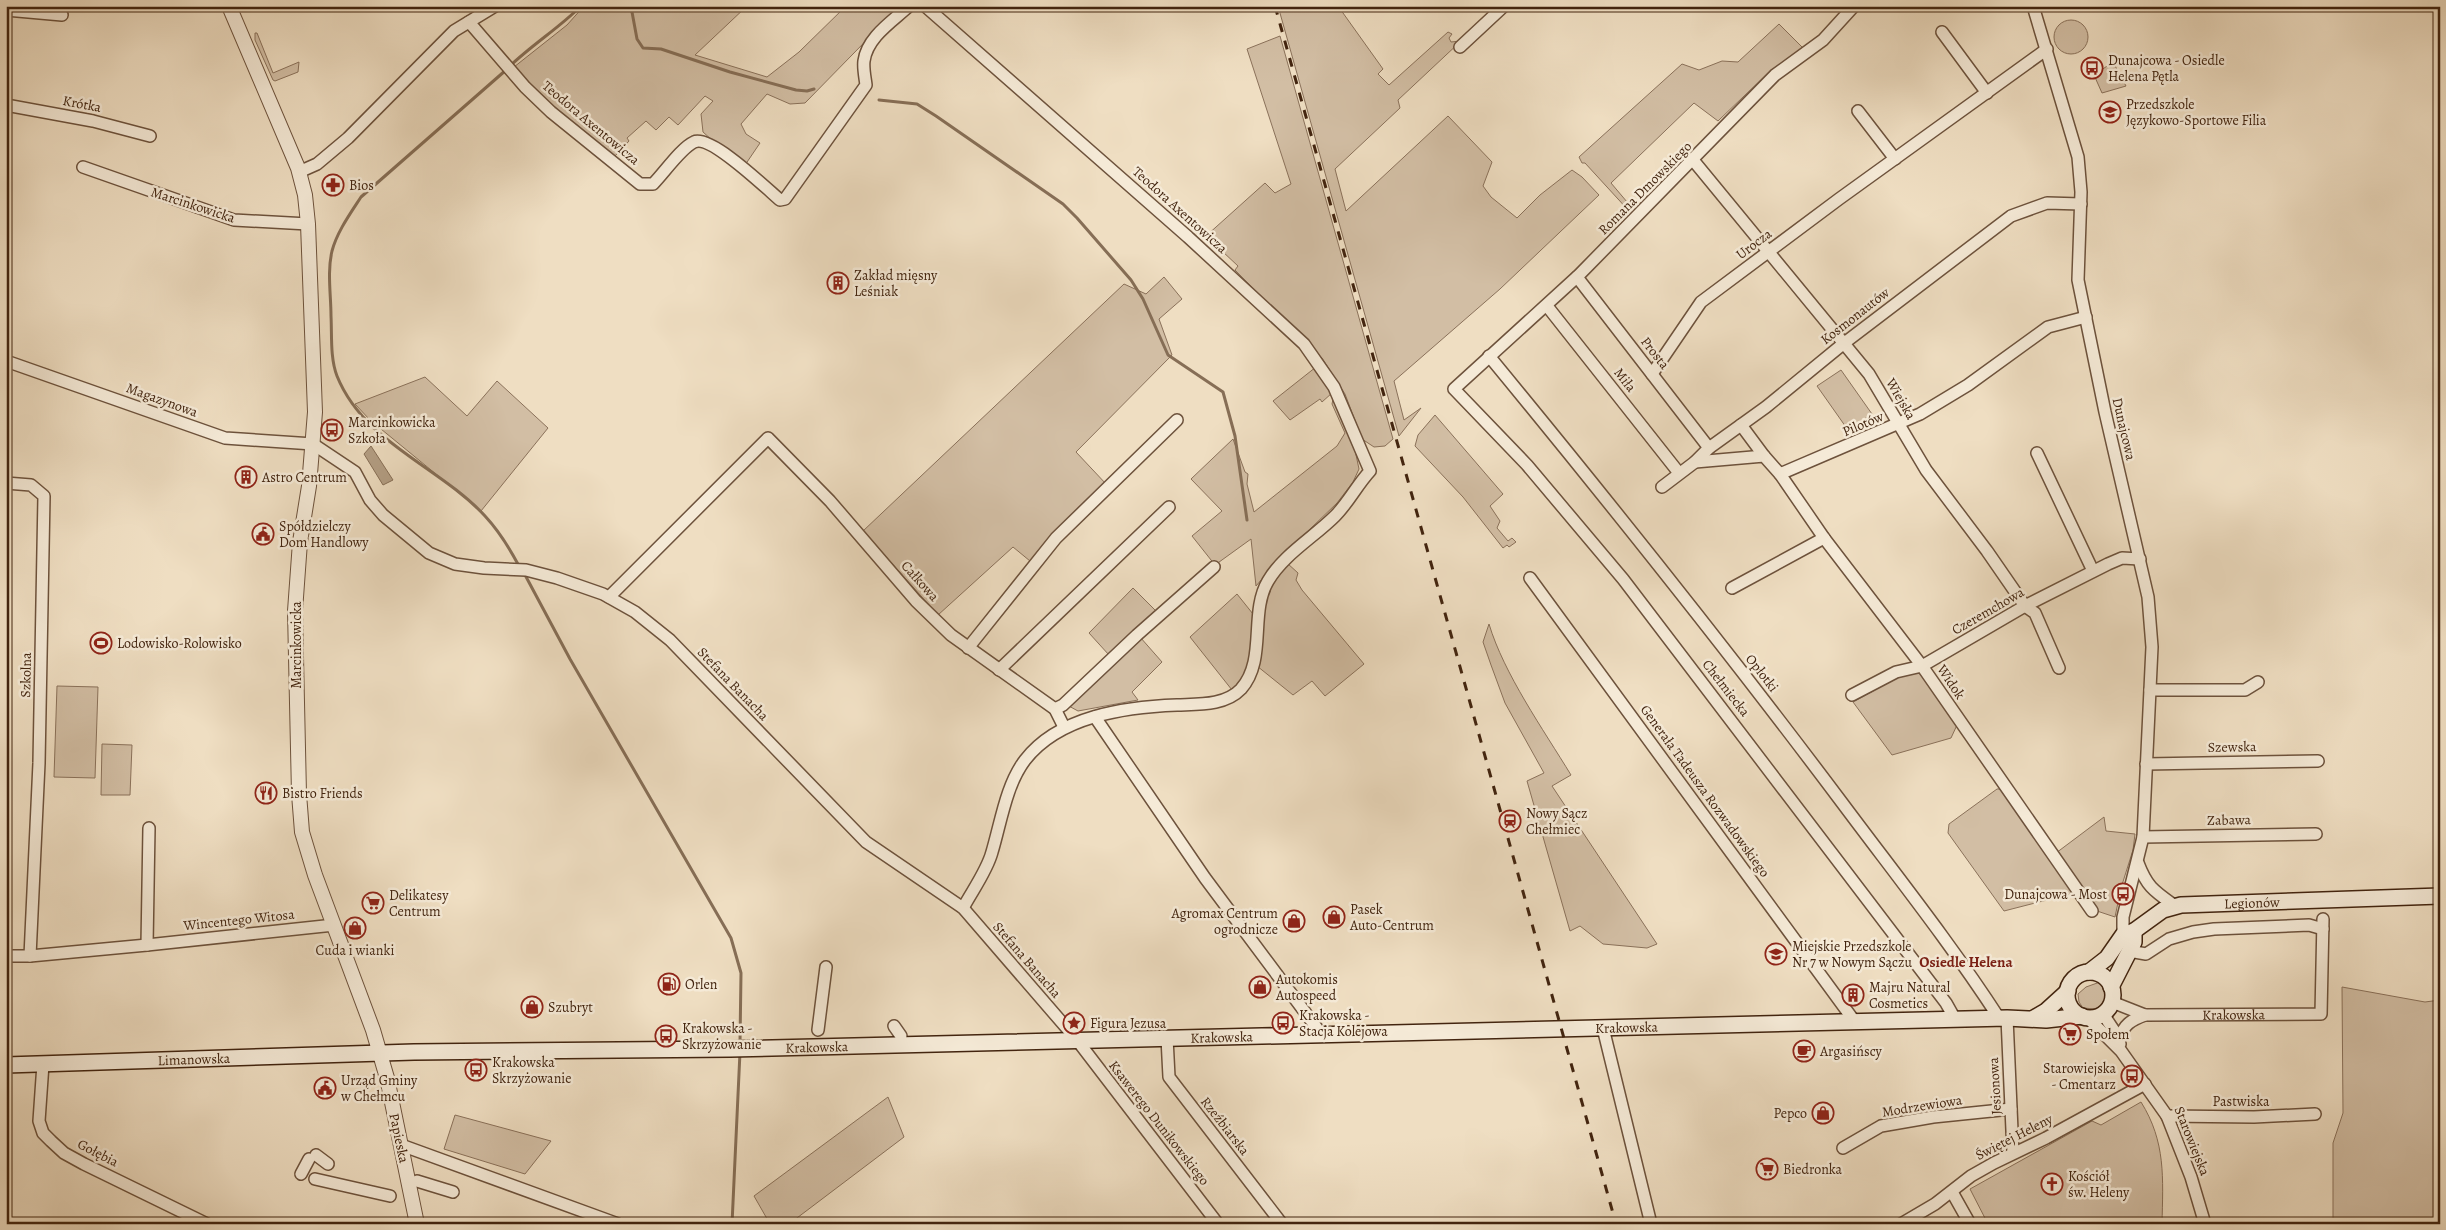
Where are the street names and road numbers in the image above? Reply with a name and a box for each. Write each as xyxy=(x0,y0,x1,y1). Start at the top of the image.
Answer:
street label: Teodora Axentowicza xyxy=(538,77,644,170)
street label: Krótka xyxy=(61,91,103,117)
street label: Romana Dmowskiego xyxy=(1594,137,1696,239)
street label: Teodora Axentowicza xyxy=(1128,162,1232,258)
street label: Marcinkowicka xyxy=(149,182,238,228)
street label: Urocza xyxy=(1732,224,1776,264)
street label: Kosmonautów xyxy=(1817,283,1893,349)
street label: Prosta xyxy=(1636,333,1674,374)
street label: Miła xyxy=(1610,364,1641,396)
street label: Wiejska xyxy=(1881,374,1921,424)
street label: Magazynowa xyxy=(124,378,201,422)
street label: Dunajcowa xyxy=(2108,396,2141,463)
street label: Pilotów xyxy=(1839,407,1887,441)
street label: Całkowa xyxy=(897,557,944,606)
street label: Czeremchowa xyxy=(1948,582,2028,639)
street label: Marcinkowicka xyxy=(287,601,306,689)
street label: Stefana Banacha xyxy=(693,643,773,725)
street label: Opłotki xyxy=(1741,650,1783,696)
street label: Szkolna xyxy=(16,652,36,698)
street label: Chełmiecka xyxy=(1698,656,1754,721)
street label: Widok xyxy=(1932,660,1969,703)
street label: Generała Tadeusza Rozwadowskiego xyxy=(1636,701,1774,881)
street label: Szewska xyxy=(2207,737,2257,757)
street label: Zabawa xyxy=(2207,810,2252,830)
street label: Legionów xyxy=(2224,892,2280,913)
street label: Wincentego Witosa xyxy=(182,905,296,935)
street label: Stefana Banacha xyxy=(989,918,1066,1003)
street label: Krakowska xyxy=(2202,1005,2265,1024)
street label: Krakowska xyxy=(1595,1017,1659,1037)
street label: Krakowska xyxy=(1190,1027,1254,1047)
street label: Krakowska xyxy=(785,1037,849,1057)
street label: Limanowska xyxy=(157,1048,231,1070)
street label: Jesionowa xyxy=(1984,1056,2006,1115)
street label: Ksawerego Dunikowskiego xyxy=(1104,1057,1214,1189)
street label: Modrzewiowa xyxy=(1881,1090,1964,1122)
street label: Pastwiska xyxy=(2213,1092,2270,1111)
street label: Rzeźbiarska xyxy=(1196,1093,1254,1160)
street label: Starowiejska xyxy=(2170,1104,2215,1179)
street label: Świętej Heleny xyxy=(1972,1109,2057,1165)
street label: Papieska xyxy=(384,1111,414,1165)
street label: Gołębia xyxy=(74,1135,122,1172)

